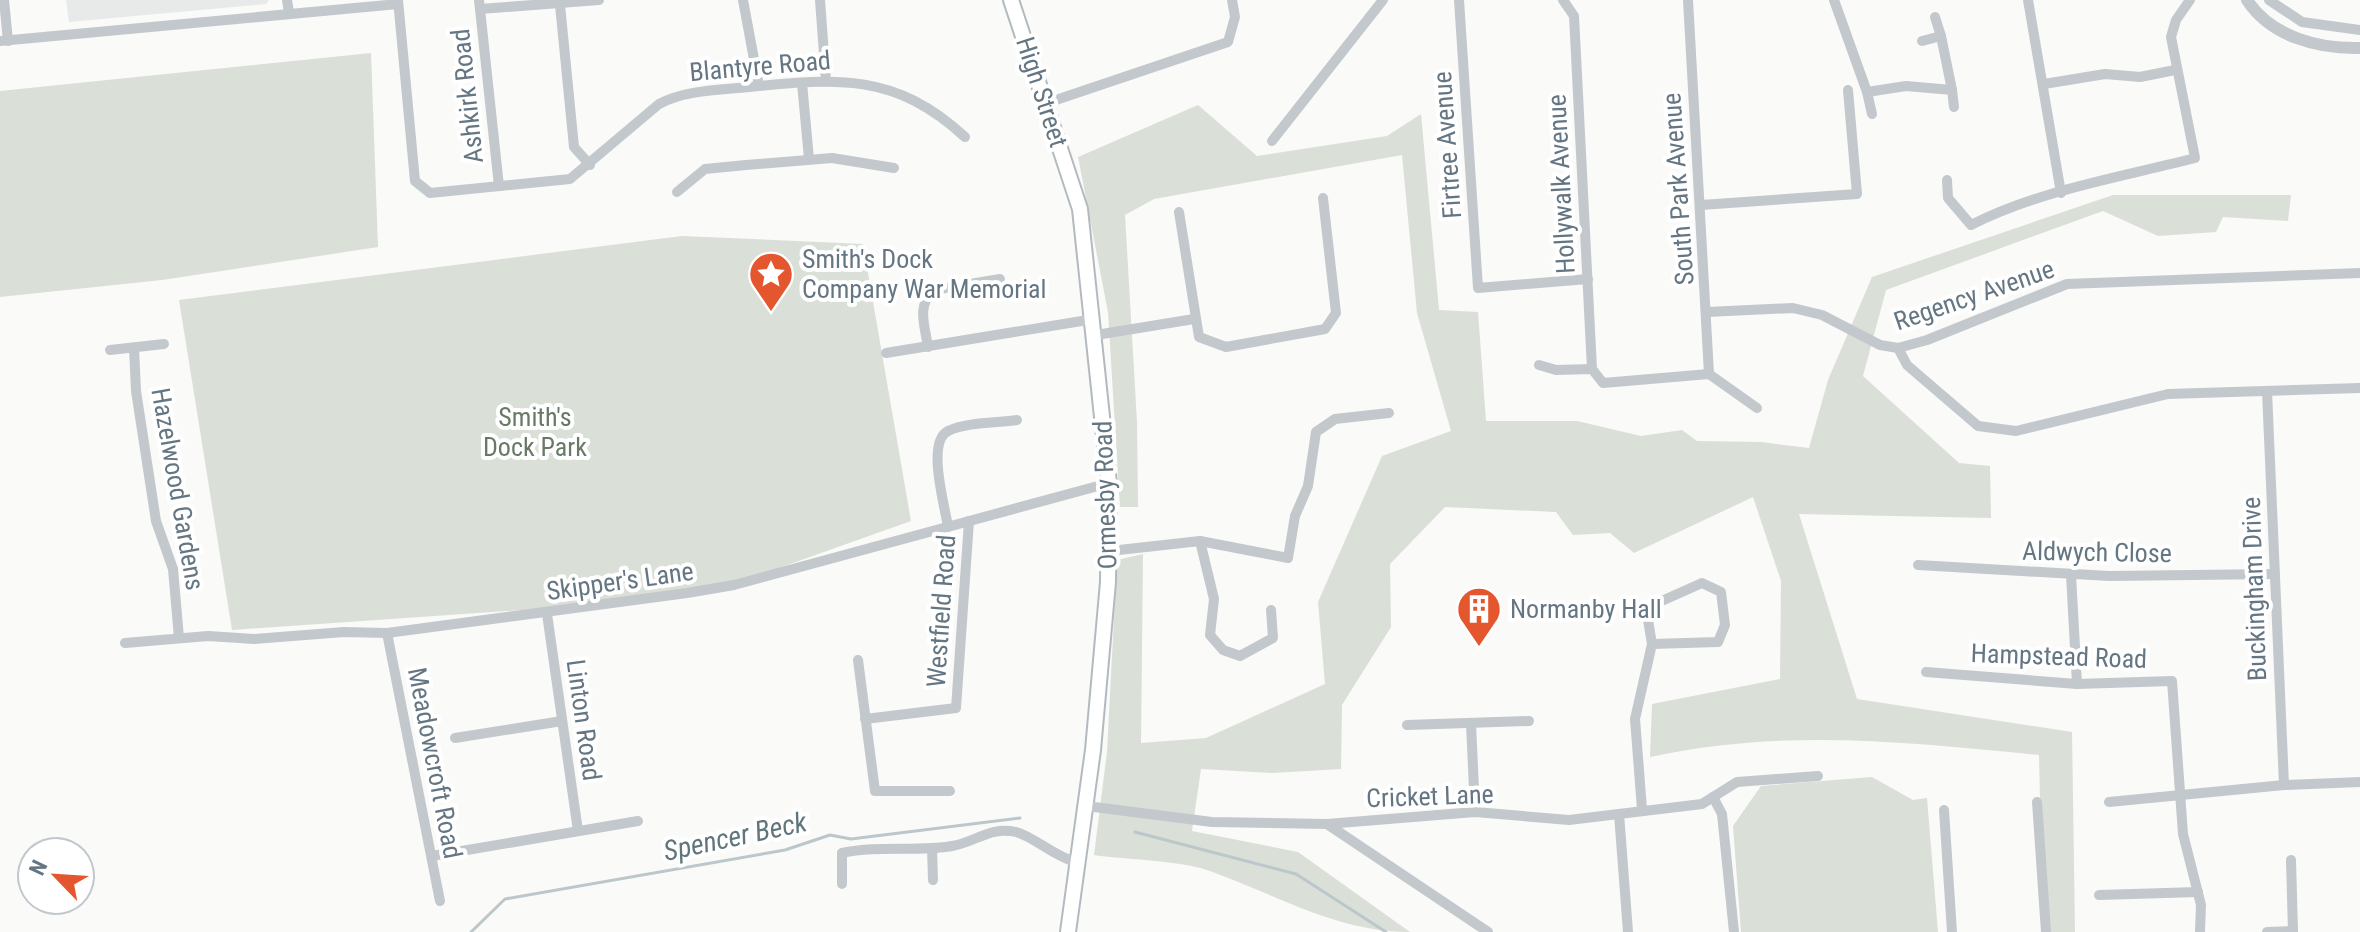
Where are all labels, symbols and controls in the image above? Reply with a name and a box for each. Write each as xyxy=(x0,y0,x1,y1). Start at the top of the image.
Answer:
street label: Ashkirk Road xyxy=(445,27,489,165)
street label: High Street xyxy=(1010,33,1074,151)
street label: Blantyre Road xyxy=(688,45,832,87)
street label: Firtree Avenue xyxy=(1427,70,1467,220)
street label: South Park Avenue xyxy=(1656,92,1700,286)
street label: Hollywalk Avenue xyxy=(1541,93,1581,275)
place label: Smith's Dock Company War Memorial xyxy=(802,244,1047,304)
place icon: Smith's Dock Company War Memorial xyxy=(747,250,795,313)
street label: Regency Avenue xyxy=(1890,254,2058,336)
street label: Hazelwood Gardens xyxy=(145,386,211,592)
park label: Smith's Dock Park xyxy=(483,402,587,462)
street label: Ormesby Road xyxy=(1087,420,1123,570)
street label: Buckingham Drive xyxy=(2236,496,2272,682)
street label: Westfield Road xyxy=(921,534,961,688)
street label: Aldwych Close xyxy=(2022,536,2172,568)
street label: Skipper's Lane xyxy=(545,556,695,606)
building icon: Normanby Hall xyxy=(1455,585,1503,648)
place label: Normanby Hall xyxy=(1510,594,1662,624)
street label: Hampstead Road xyxy=(1970,638,2148,674)
street label: Linton Road xyxy=(561,657,607,783)
street label: Meadowcroft Road xyxy=(402,665,468,861)
street label: Cricket Lane xyxy=(1366,779,1494,813)
water label: Spencer Beck xyxy=(660,805,810,868)
north arrow xyxy=(16,836,96,916)
text: N xyxy=(24,856,53,879)

